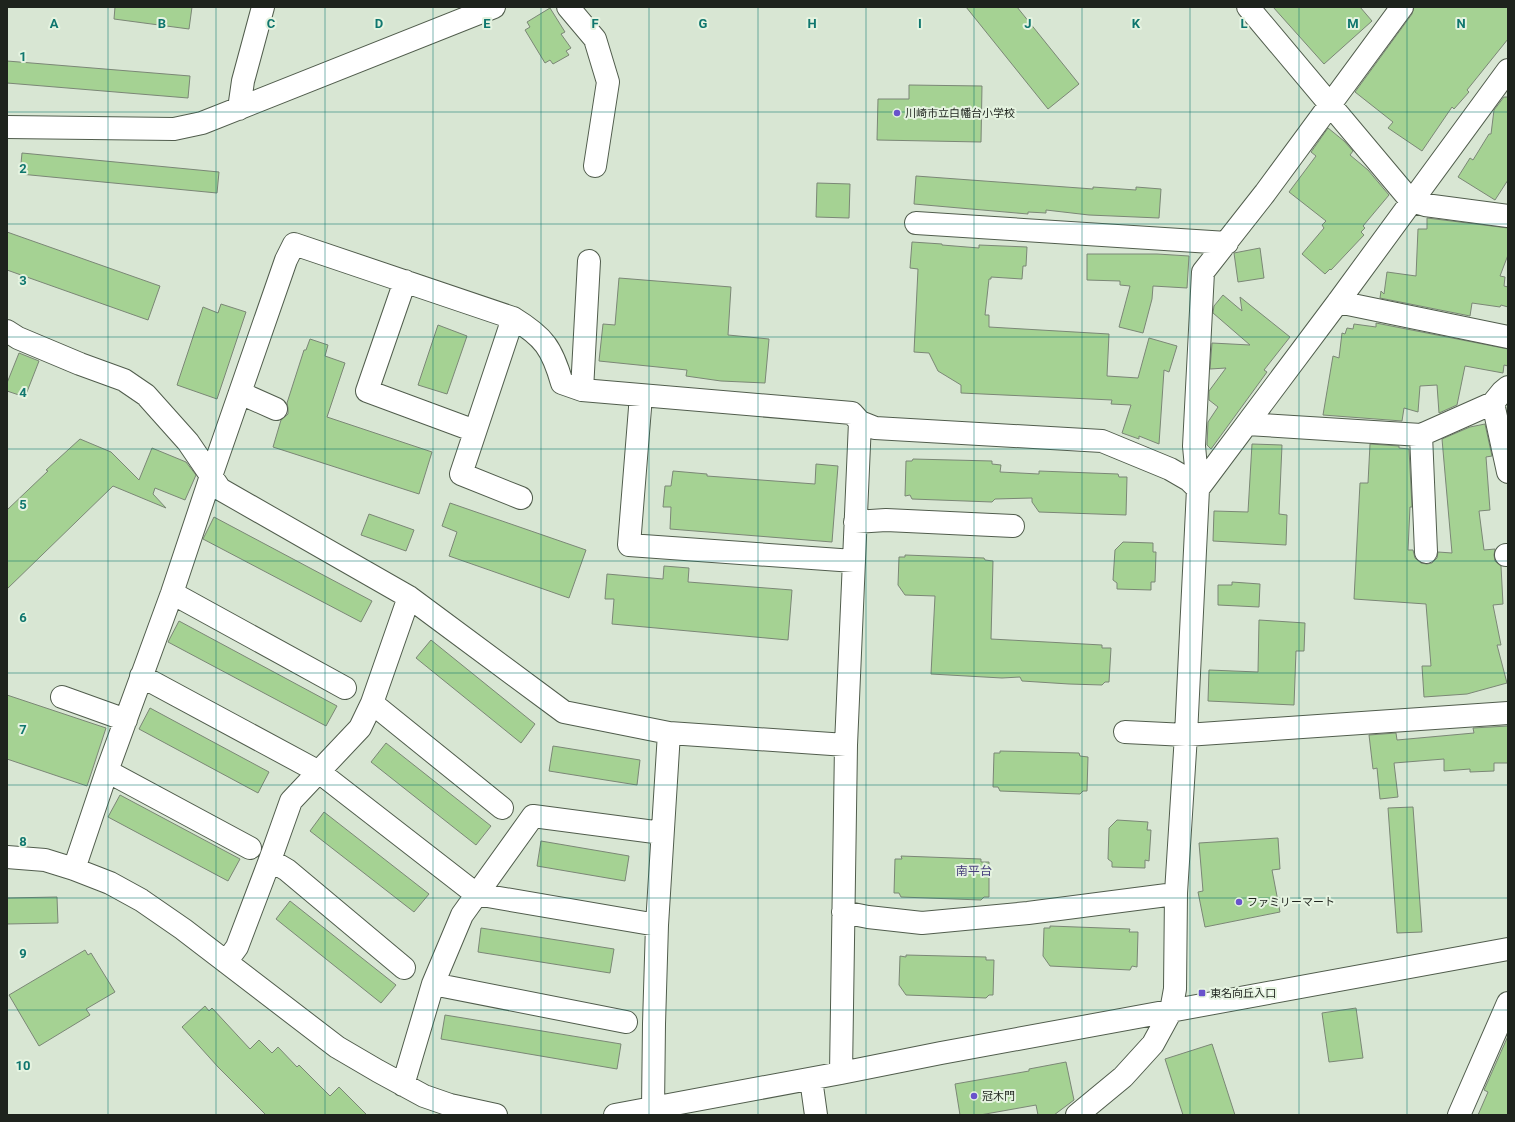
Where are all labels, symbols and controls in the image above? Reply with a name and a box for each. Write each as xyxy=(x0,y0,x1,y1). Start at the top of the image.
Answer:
text: A xyxy=(50,16,59,31)
text: B xyxy=(158,16,166,31)
text: C xyxy=(267,16,276,31)
text: D xyxy=(375,16,383,31)
text: E xyxy=(483,16,491,31)
text: F xyxy=(591,16,599,31)
text: G xyxy=(699,16,708,31)
text: H xyxy=(807,16,817,31)
text: I xyxy=(918,16,922,31)
text: J xyxy=(1024,16,1032,31)
text: K xyxy=(1132,16,1141,31)
text: L xyxy=(1240,16,1248,31)
text: M xyxy=(1347,16,1359,31)
text: N xyxy=(1456,16,1466,31)
text: 1 xyxy=(19,49,27,64)
place label: 川崎市立白幡台小学校 xyxy=(905,107,1015,120)
marker: 川崎市立白幡台小学校 xyxy=(892,108,902,118)
text: 2 xyxy=(19,161,27,176)
text: 3 xyxy=(19,273,27,288)
text: 4 xyxy=(19,385,27,400)
text: 5 xyxy=(19,497,27,512)
text: 6 xyxy=(19,610,27,625)
text: 7 xyxy=(19,722,27,737)
text: 8 xyxy=(19,834,27,849)
district label: 南平台 xyxy=(956,864,992,878)
place label: ファミリーマート xyxy=(1247,896,1335,909)
marker: ファミリーマート xyxy=(1234,897,1244,907)
text: 9 xyxy=(19,946,27,961)
place label: 東名向丘入口 xyxy=(1210,987,1276,1000)
marker: 東名向丘入口 xyxy=(1197,988,1207,998)
text: 10 xyxy=(16,1058,30,1073)
place label: 冠木門 xyxy=(982,1090,1015,1103)
marker: 冠木門 xyxy=(969,1091,979,1101)

